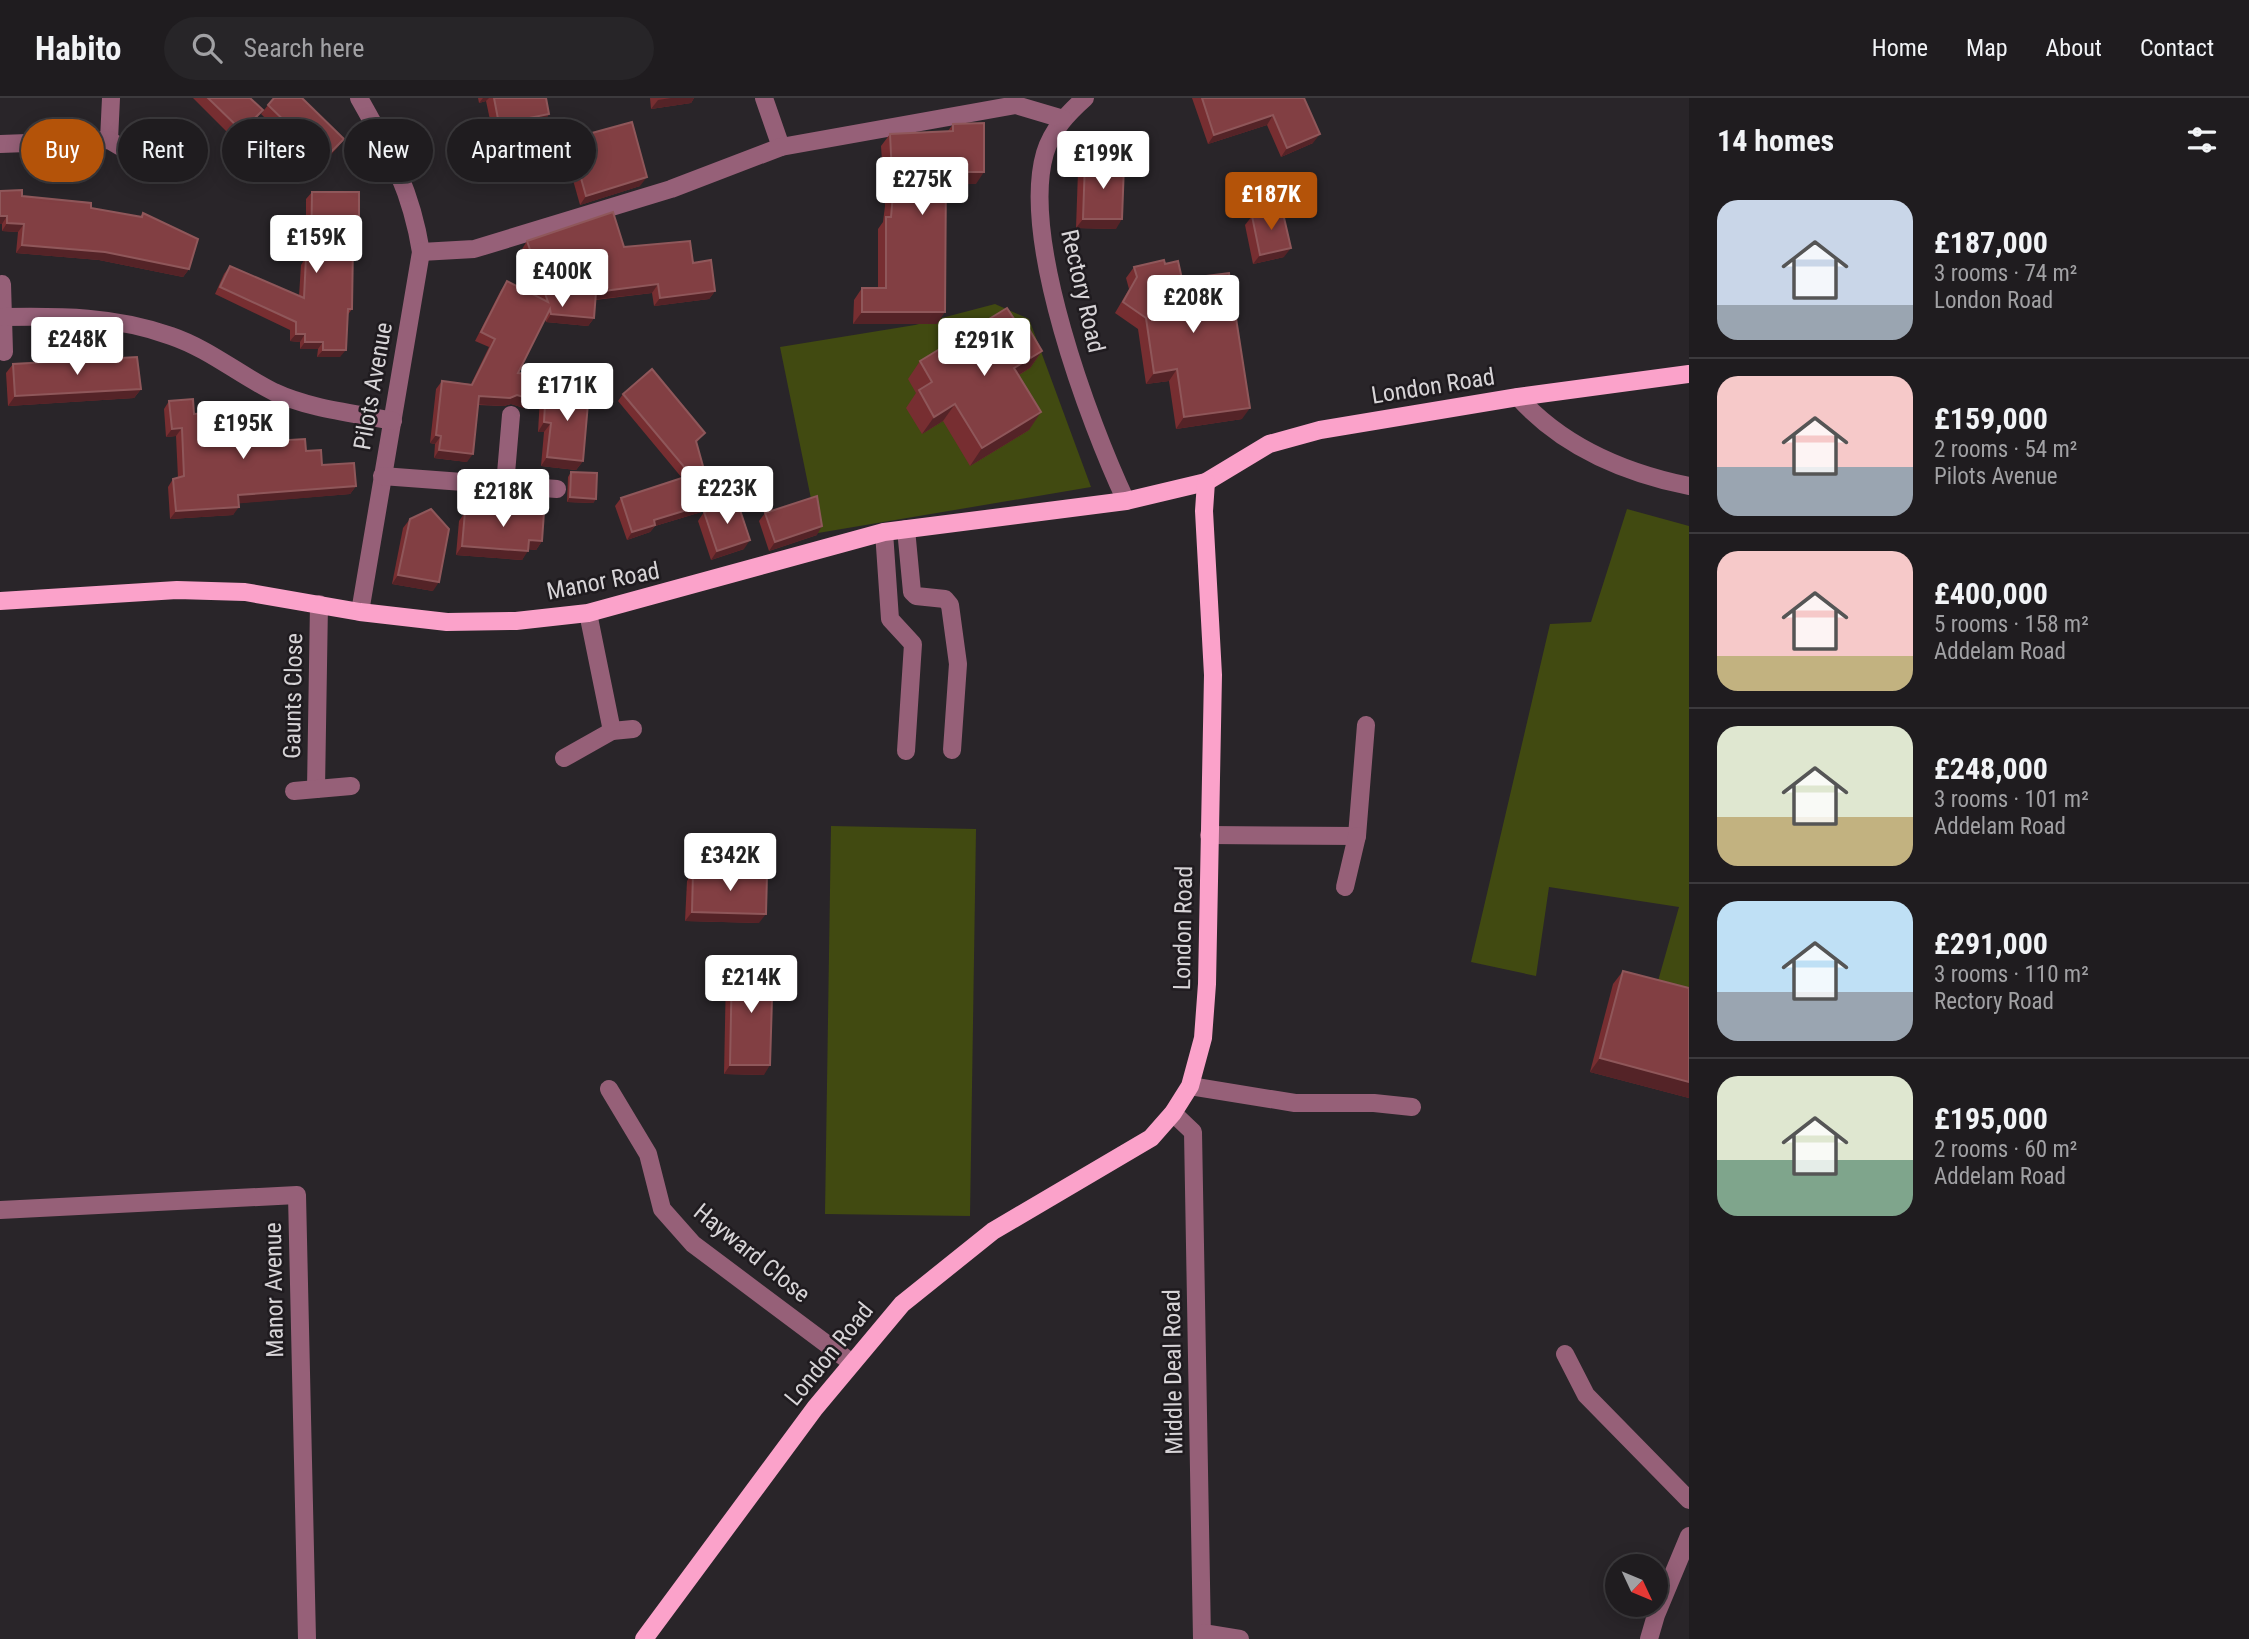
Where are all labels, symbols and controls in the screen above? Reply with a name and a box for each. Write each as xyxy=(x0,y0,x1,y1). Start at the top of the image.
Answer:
search box xyxy=(164,17,654,80)
text: Habito xyxy=(35,29,122,68)
icon: search xyxy=(188,29,226,67)
text: Search here xyxy=(244,33,364,63)
text: Home xyxy=(1872,34,1928,62)
text: Map xyxy=(1966,34,2008,62)
text: About xyxy=(2046,34,2102,62)
text: Contact xyxy=(2140,34,2214,62)
chip: Buy xyxy=(21,119,104,182)
chip: Rent xyxy=(118,119,208,182)
chip: Filters xyxy=(222,119,330,182)
chip: New xyxy=(344,119,433,182)
chip: Apartment xyxy=(447,119,596,182)
icon: filters xyxy=(2183,121,2221,159)
text: 14 homes xyxy=(1717,123,1834,158)
pin: £199K xyxy=(1054,132,1152,191)
text: £199K xyxy=(1073,140,1133,167)
pin: £275K xyxy=(873,158,971,217)
text: £275K xyxy=(892,166,952,193)
pin: £187K xyxy=(1222,172,1320,232)
text: £187K xyxy=(1241,181,1301,208)
pin: £159K xyxy=(267,216,365,275)
text: £159K xyxy=(286,224,346,251)
text: £187,000 xyxy=(1934,225,2048,260)
street label: Rectory Road xyxy=(1055,227,1111,355)
icon: home xyxy=(1773,228,1857,312)
pin: £400K xyxy=(513,250,611,309)
text: £400K xyxy=(532,258,592,285)
text: 3 rooms · 74 m² xyxy=(1934,260,2077,287)
pin: £208K xyxy=(1144,275,1242,335)
text: £208K xyxy=(1163,284,1223,311)
text: London Road xyxy=(1934,287,2053,314)
pin: £248K xyxy=(28,317,126,377)
pin: £291K xyxy=(935,318,1033,378)
street label: Pilots Avenue xyxy=(348,320,398,452)
text: £248K xyxy=(47,326,107,353)
text: £291K xyxy=(954,327,1014,354)
street label: London Road xyxy=(1369,362,1497,410)
pin: £171K xyxy=(518,364,616,423)
text: £171K xyxy=(537,372,597,399)
text: £159,000 xyxy=(1934,401,2048,436)
pin: £195K xyxy=(194,402,292,461)
icon: home xyxy=(1773,404,1857,488)
text: £195K xyxy=(213,410,273,437)
text: 2 rooms · 54 m² xyxy=(1934,436,2077,463)
text: Pilots Avenue xyxy=(1934,463,2058,490)
pin: £223K xyxy=(678,466,776,526)
pin: £218K xyxy=(454,470,552,529)
text: £223K xyxy=(697,475,757,502)
text: £218K xyxy=(473,478,533,505)
street label: Manor Road xyxy=(544,556,662,606)
text: £400,000 xyxy=(1934,576,2048,611)
icon: home xyxy=(1773,579,1857,663)
text: 5 rooms · 158 m² xyxy=(1934,611,2089,638)
street label: Gaunts Close xyxy=(278,633,308,759)
text: Addelam Road xyxy=(1934,638,2066,665)
text: £248,000 xyxy=(1934,751,2048,786)
icon: home xyxy=(1773,754,1857,838)
text: 3 rooms · 101 m² xyxy=(1934,786,2089,813)
text: Addelam Road xyxy=(1934,813,2066,840)
pin: £342K xyxy=(681,834,779,893)
text: £342K xyxy=(700,842,760,869)
street label: London Road xyxy=(1168,866,1198,990)
text: £291,000 xyxy=(1934,926,2048,961)
icon: home xyxy=(1773,929,1857,1013)
pin: £214K xyxy=(702,956,800,1015)
text: 3 rooms · 110 m² xyxy=(1934,961,2089,988)
text: £214K xyxy=(721,964,781,991)
text: Rectory Road xyxy=(1934,988,2054,1015)
text: £195,000 xyxy=(1934,1101,2048,1136)
icon: home xyxy=(1773,1104,1857,1188)
text: 2 rooms · 60 m² xyxy=(1934,1136,2077,1163)
text: Addelam Road xyxy=(1934,1163,2066,1190)
street label: Hayward Close xyxy=(688,1198,816,1308)
street label: Manor Avenue xyxy=(259,1222,289,1358)
street label: Middle Deal Road xyxy=(1158,1289,1188,1455)
street label: London Road xyxy=(779,1297,879,1411)
north arrow xyxy=(1605,1554,1668,1617)
map controls xyxy=(1605,1554,1668,1617)

